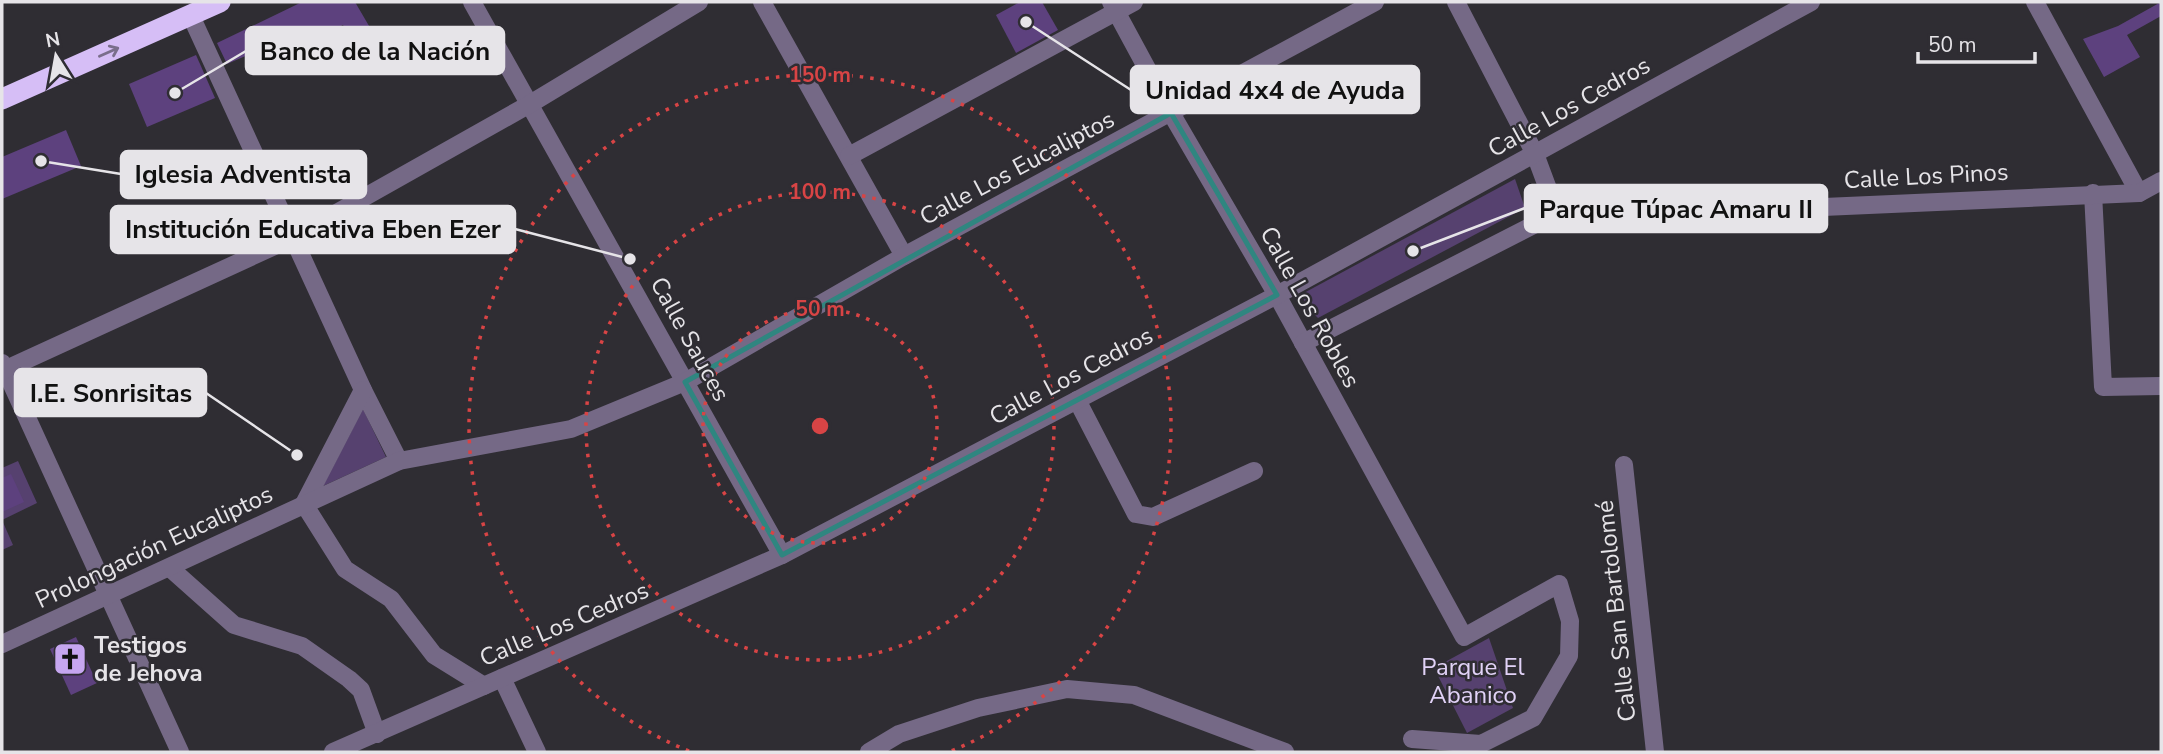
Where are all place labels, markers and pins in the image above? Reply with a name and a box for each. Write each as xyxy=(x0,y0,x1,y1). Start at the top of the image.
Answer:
callout: Banco de la Nación xyxy=(246,27,504,74)
callout: Unidad 4x4 de Ayuda xyxy=(1131,66,1419,113)
callout: Iglesia Adventista xyxy=(121,151,366,198)
callout: Parque Túpac Amaru II xyxy=(1525,185,1827,232)
callout: Institución Educativa Eben Ezer xyxy=(111,206,515,253)
callout: I.E. Sonrisitas xyxy=(15,369,206,416)
centre of rings xyxy=(808,414,832,438)
place label: Testigos de Jehova xyxy=(94,629,203,689)
church icon: Testigos de Jehova xyxy=(51,640,89,678)

